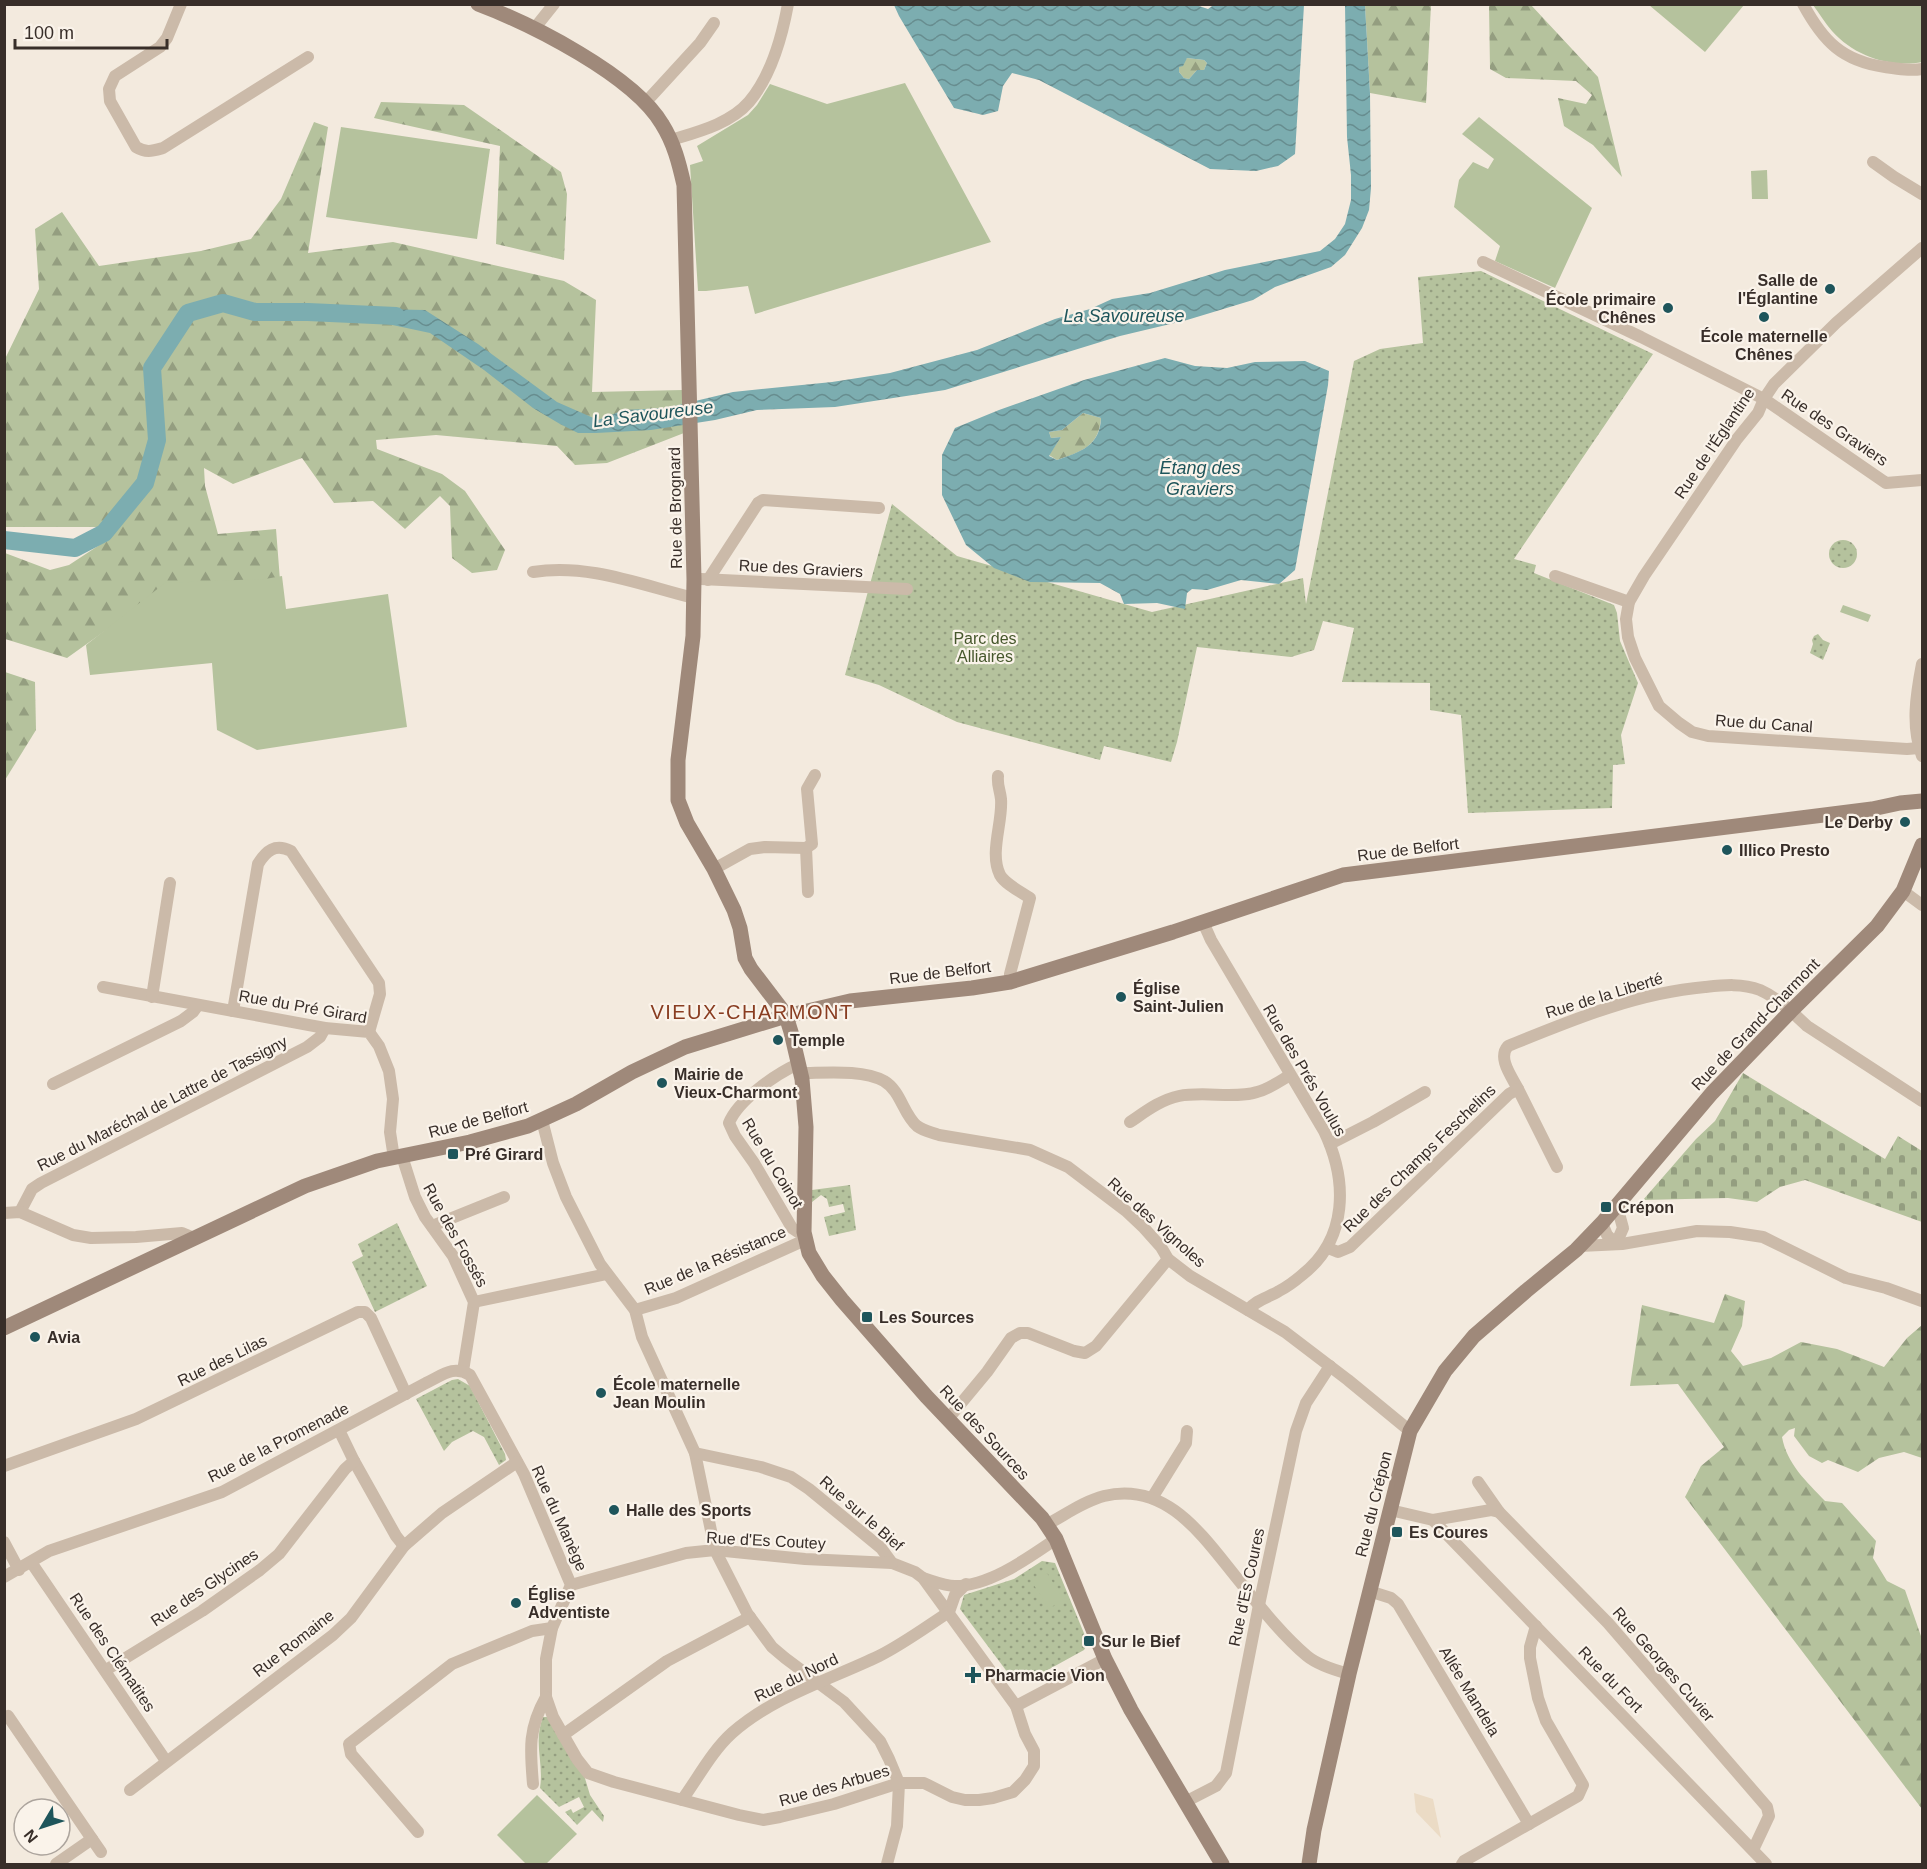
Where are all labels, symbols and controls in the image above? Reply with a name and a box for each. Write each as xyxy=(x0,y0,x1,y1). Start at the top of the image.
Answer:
scale bar xyxy=(15,12,166,50)
text: 100 m xyxy=(24,23,74,43)
place label: Salle de l'Églantine xyxy=(1738,272,1818,307)
marker: Salle de l'Églantine xyxy=(1823,282,1837,296)
place label: École primaire Chênes xyxy=(1546,290,1656,326)
marker: École primaire Chênes xyxy=(1661,301,1675,315)
water label: La Savoureuse xyxy=(1063,306,1185,326)
marker: École maternelle Chênes xyxy=(1757,310,1771,324)
place label: École maternelle Chênes xyxy=(1700,327,1828,363)
street label: Rue de l'Églantine xyxy=(1670,384,1758,502)
street label: Rue des Graviers xyxy=(1778,386,1891,469)
water label: La Savoureuse xyxy=(592,397,714,431)
street label: Rue de Brognard xyxy=(666,447,685,569)
water label: Étang des Graviers xyxy=(1159,458,1241,499)
street label: Rue des Graviers xyxy=(738,557,864,580)
park label: Parc des Alliaires xyxy=(953,630,1017,665)
street label: Rue du Canal xyxy=(1715,712,1813,735)
place label: Le Derby xyxy=(1825,814,1893,831)
marker: Le Derby xyxy=(1898,815,1912,829)
street label: Rue de Belfort xyxy=(1356,835,1460,864)
place label: Illico Presto xyxy=(1739,842,1830,859)
marker: Illico Presto xyxy=(1720,843,1734,857)
street label: Rue de Grand-Charmont xyxy=(1688,955,1823,1094)
street label: Rue de Belfort xyxy=(888,958,992,987)
street label: Rue de la Liberté xyxy=(1543,970,1665,1021)
place label: Église Saint-Julien xyxy=(1133,979,1224,1015)
street label: Rue du Pré Girard xyxy=(238,987,368,1026)
marker: Église Saint-Julien xyxy=(1114,990,1128,1004)
district label: VIEUX-CHARMONT xyxy=(650,1001,854,1023)
street label: Rue des Prés Voulus xyxy=(1260,1001,1349,1139)
place label: Temple xyxy=(790,1032,845,1049)
street label: Rue du Maréchal de Lattre de Tassigny xyxy=(34,1033,290,1174)
marker: Temple xyxy=(771,1033,785,1047)
place label: Mairie de Vieux-Charmont xyxy=(674,1066,798,1101)
marker: Mairie de Vieux-Charmont xyxy=(655,1076,669,1090)
street label: Rue des Champs Feschelins xyxy=(1340,1081,1499,1236)
street label: Rue de Belfort xyxy=(427,1098,530,1141)
street label: Rue du Coinot xyxy=(739,1115,806,1212)
place label: Pré Girard xyxy=(465,1146,543,1163)
marker: Pré Girard xyxy=(446,1147,460,1161)
street label: Rue des Vignoles xyxy=(1104,1174,1209,1271)
street label: Rue des Fossés xyxy=(420,1181,491,1290)
place label: Crépon xyxy=(1618,1199,1674,1216)
marker: Crépon xyxy=(1599,1200,1613,1214)
street label: Rue de la Résistance xyxy=(642,1223,789,1298)
place label: Les Sources xyxy=(879,1309,974,1326)
marker: Les Sources xyxy=(860,1310,874,1324)
place label: Avia xyxy=(47,1329,80,1346)
marker: Avia xyxy=(28,1330,42,1344)
street label: Rue des Lilas xyxy=(175,1332,270,1389)
place label: École maternelle Jean Moulin xyxy=(613,1375,740,1411)
street label: Rue des Sources xyxy=(937,1382,1033,1483)
marker: École maternelle Jean Moulin xyxy=(594,1386,608,1400)
street label: Rue de la Promenade xyxy=(205,1399,352,1485)
street label: Rue du Crépon xyxy=(1352,1449,1395,1559)
street label: Rue du Manège xyxy=(529,1463,591,1574)
street label: Rue sur le Bief xyxy=(816,1473,907,1555)
place label: Halle des Sports xyxy=(626,1502,751,1519)
marker: Halle des Sports xyxy=(607,1503,621,1517)
place label: Es Coures xyxy=(1409,1524,1488,1541)
marker: Es Coures xyxy=(1390,1525,1404,1539)
street label: Rue d'Es Coures xyxy=(1226,1526,1267,1648)
street label: Rue d'Es Coutey xyxy=(706,1529,826,1552)
street label: Rue des Glycines xyxy=(148,1545,261,1630)
place label: Église Adventiste xyxy=(528,1585,610,1621)
street label: Rue des Clématites xyxy=(67,1590,159,1715)
marker: Église Adventiste xyxy=(509,1596,523,1610)
street label: Rue Georges Cuvier xyxy=(1609,1604,1718,1725)
street label: Rue Romaine xyxy=(250,1607,337,1680)
place label: Sur le Bief xyxy=(1101,1633,1181,1650)
marker: Sur le Bief xyxy=(1082,1634,1096,1648)
street label: Allée Mandela xyxy=(1436,1643,1503,1739)
street label: Rue du Fort xyxy=(1575,1643,1646,1716)
street label: Rue du Nord xyxy=(752,1650,841,1705)
place label: Pharmacie Vion xyxy=(985,1667,1105,1684)
marker: Pharmacie Vion xyxy=(966,1668,980,1682)
street label: Rue des Arbues xyxy=(777,1762,891,1809)
north arrow xyxy=(12,1797,72,1857)
text: N xyxy=(20,1826,41,1846)

